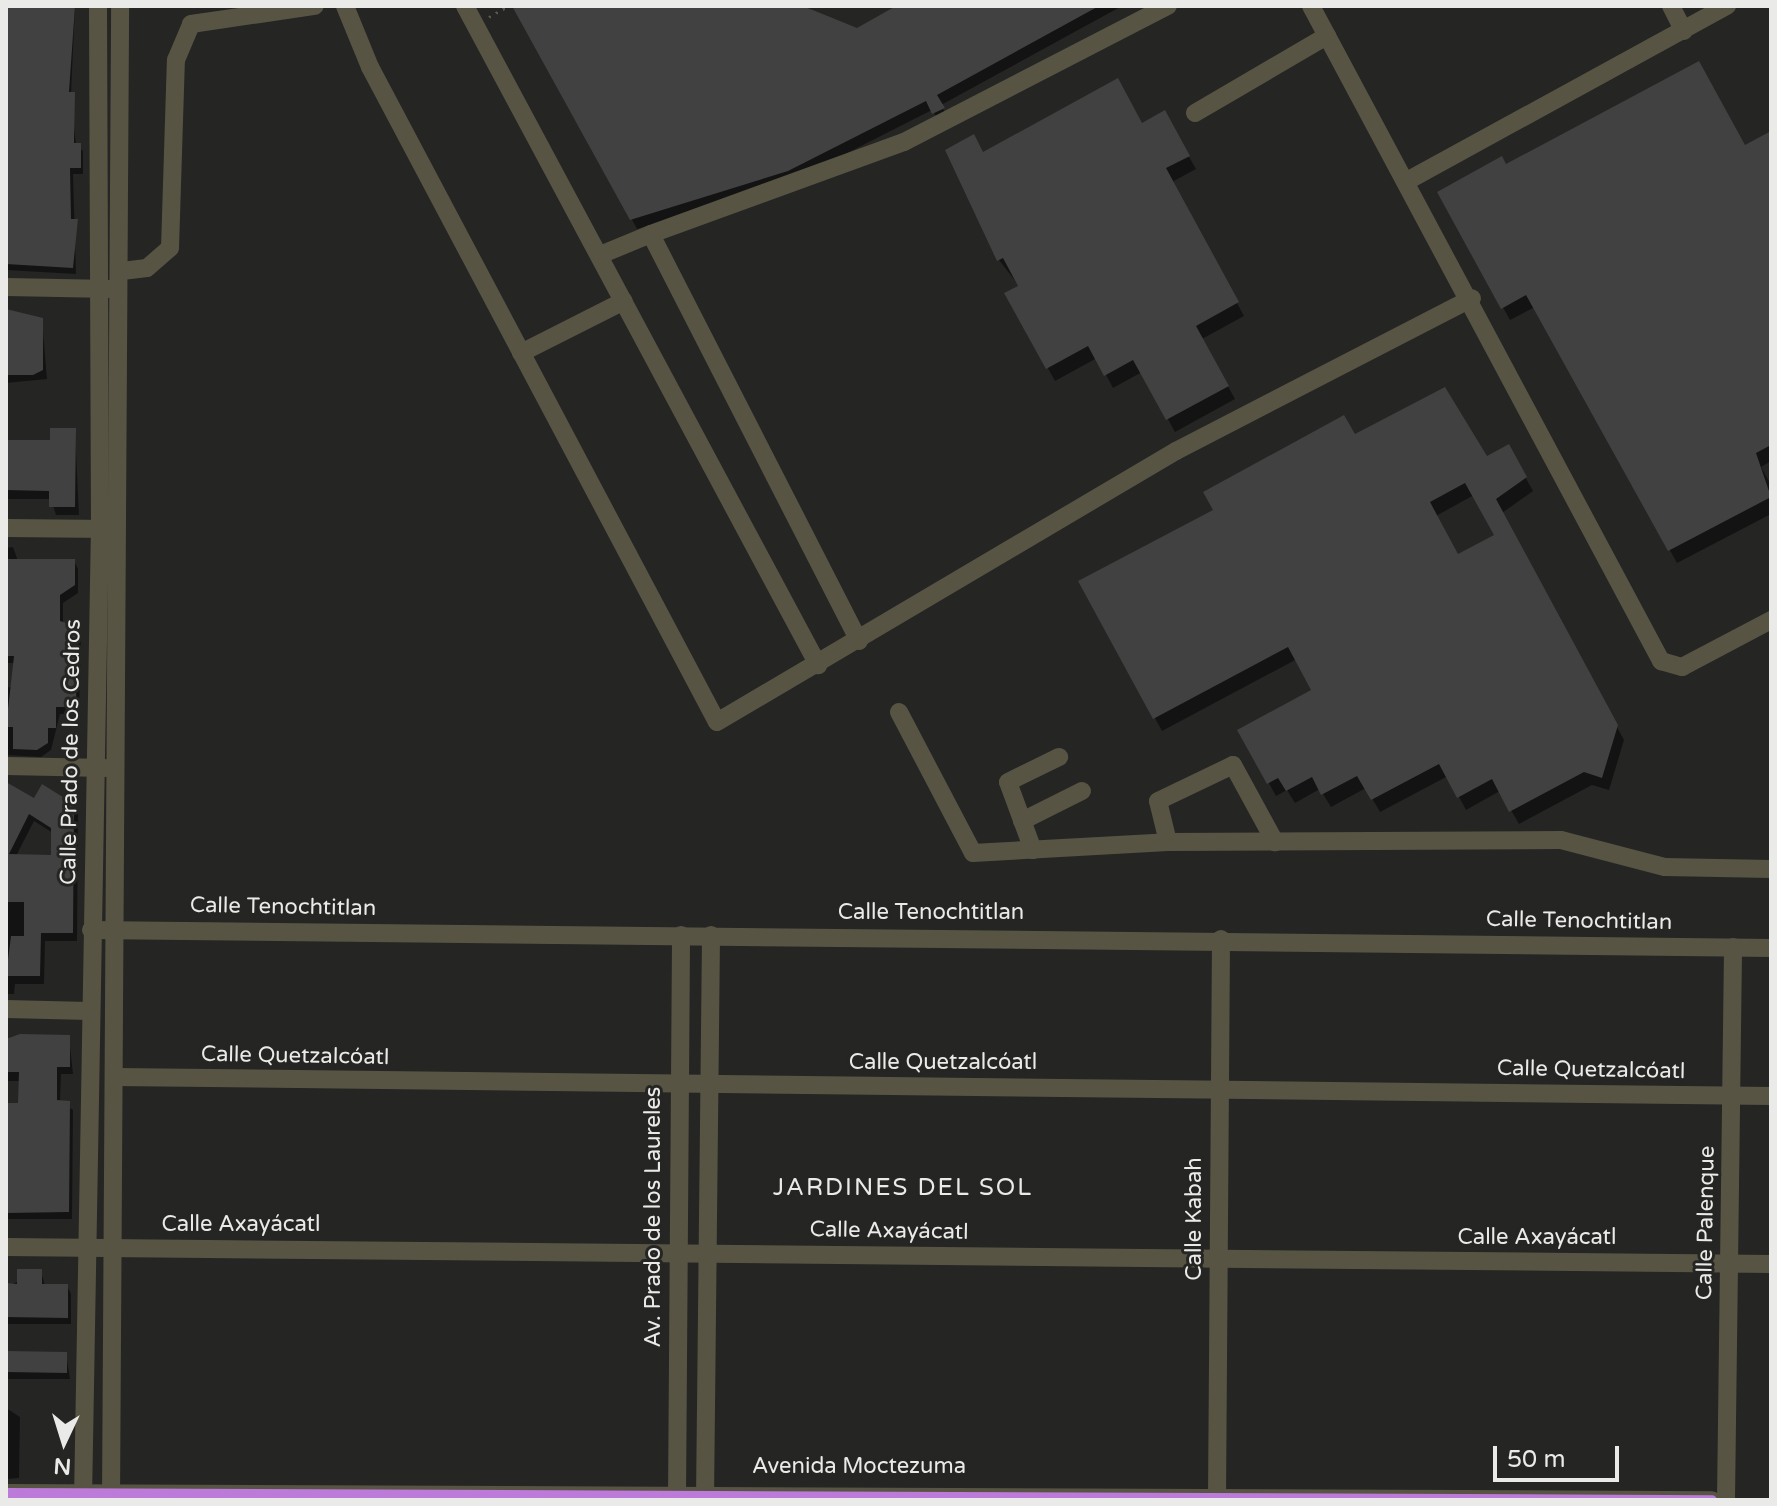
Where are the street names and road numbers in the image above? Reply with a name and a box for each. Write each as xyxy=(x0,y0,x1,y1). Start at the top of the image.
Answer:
street label: Calle Prado de los Cedros xyxy=(55,619,87,885)
street label: Calle Tenochtitlan xyxy=(190,892,376,922)
street label: Calle Tenochtitlan xyxy=(838,900,1024,926)
street label: Calle Tenochtitlan xyxy=(1486,906,1672,936)
street label: Calle Quetzalcóatl xyxy=(201,1041,389,1071)
street label: Calle Quetzalcóatl xyxy=(849,1050,1037,1076)
street label: Calle Quetzalcóatl xyxy=(1497,1055,1685,1085)
street label: Av. Prado de los Laureles xyxy=(641,1087,667,1347)
street label: Calle Palenque xyxy=(1691,1146,1721,1300)
street label: Calle Kabah xyxy=(1182,1157,1208,1281)
street label: Calle Axayácatl xyxy=(161,1212,321,1238)
street label: Calle Axayácatl xyxy=(809,1216,969,1246)
street label: Calle Axayácatl xyxy=(1457,1225,1617,1251)
street label: Avenida Moctezuma xyxy=(752,1454,966,1480)

